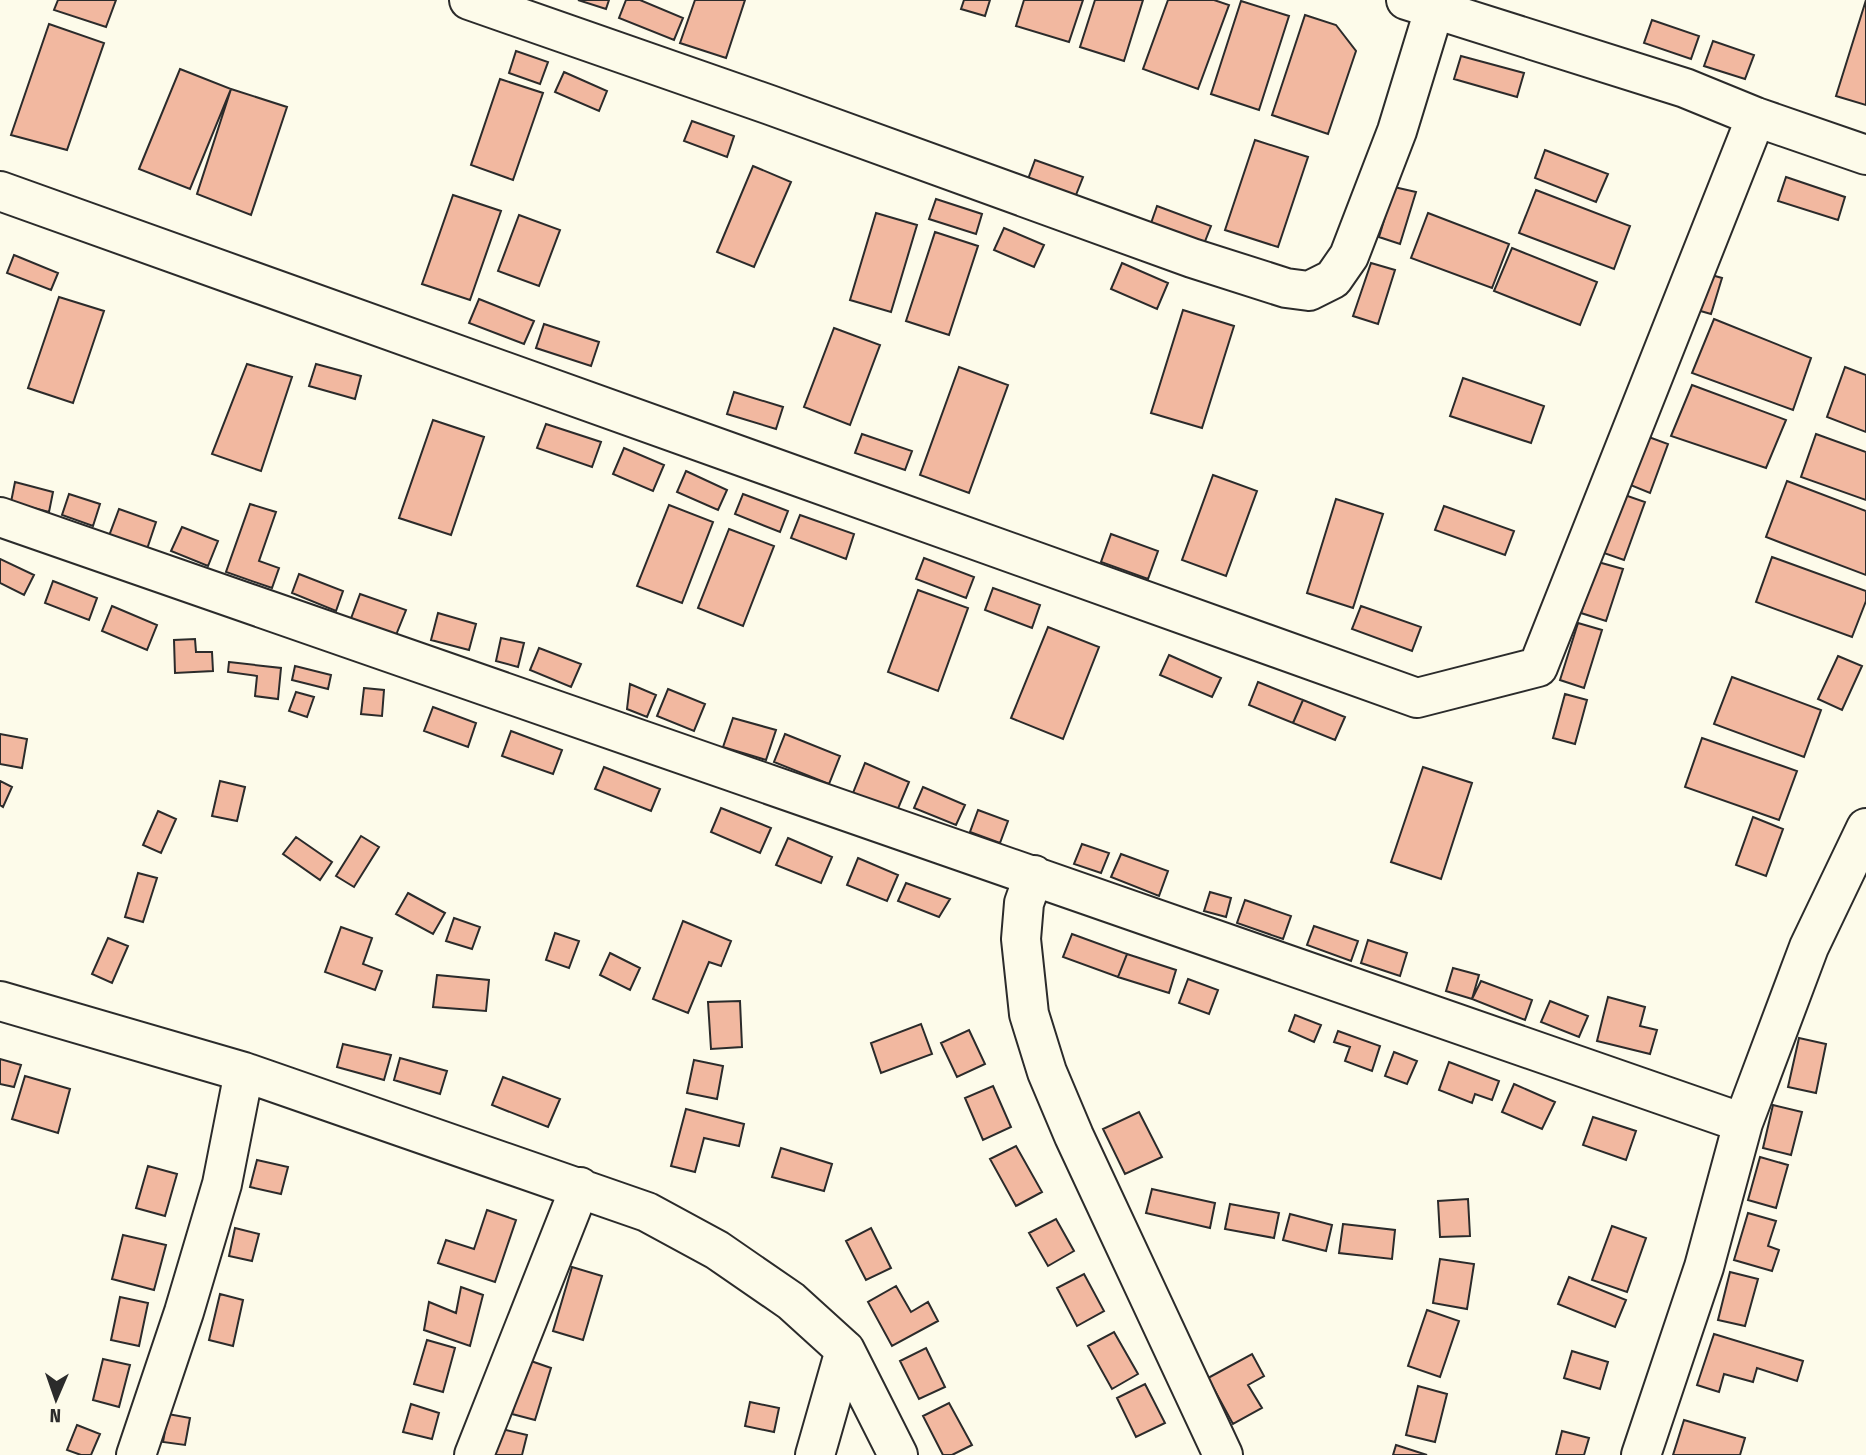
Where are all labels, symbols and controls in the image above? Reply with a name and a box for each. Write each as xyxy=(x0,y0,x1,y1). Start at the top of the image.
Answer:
north arrow xyxy=(21,1364,91,1434)
text: N xyxy=(49,1404,62,1427)

